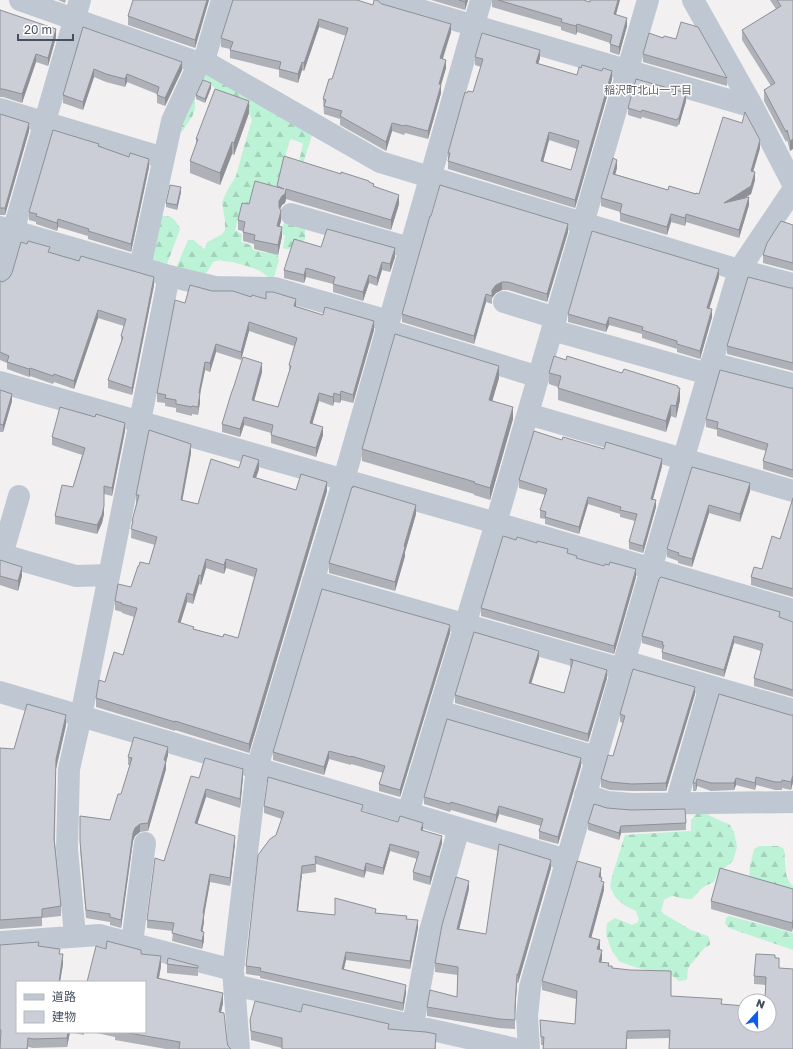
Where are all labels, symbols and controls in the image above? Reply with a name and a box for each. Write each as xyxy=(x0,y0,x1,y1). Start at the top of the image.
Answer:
scale bar xyxy=(18,16,73,42)
text: 20 m xyxy=(24,22,52,37)
district label: 稲沢町北山一丁目 xyxy=(604,83,692,96)
legend xyxy=(16,981,146,1033)
text: 道路 xyxy=(52,989,76,1004)
north arrow xyxy=(737,993,777,1033)
text: N xyxy=(755,996,767,1011)
text: 建物 xyxy=(52,1009,76,1024)

